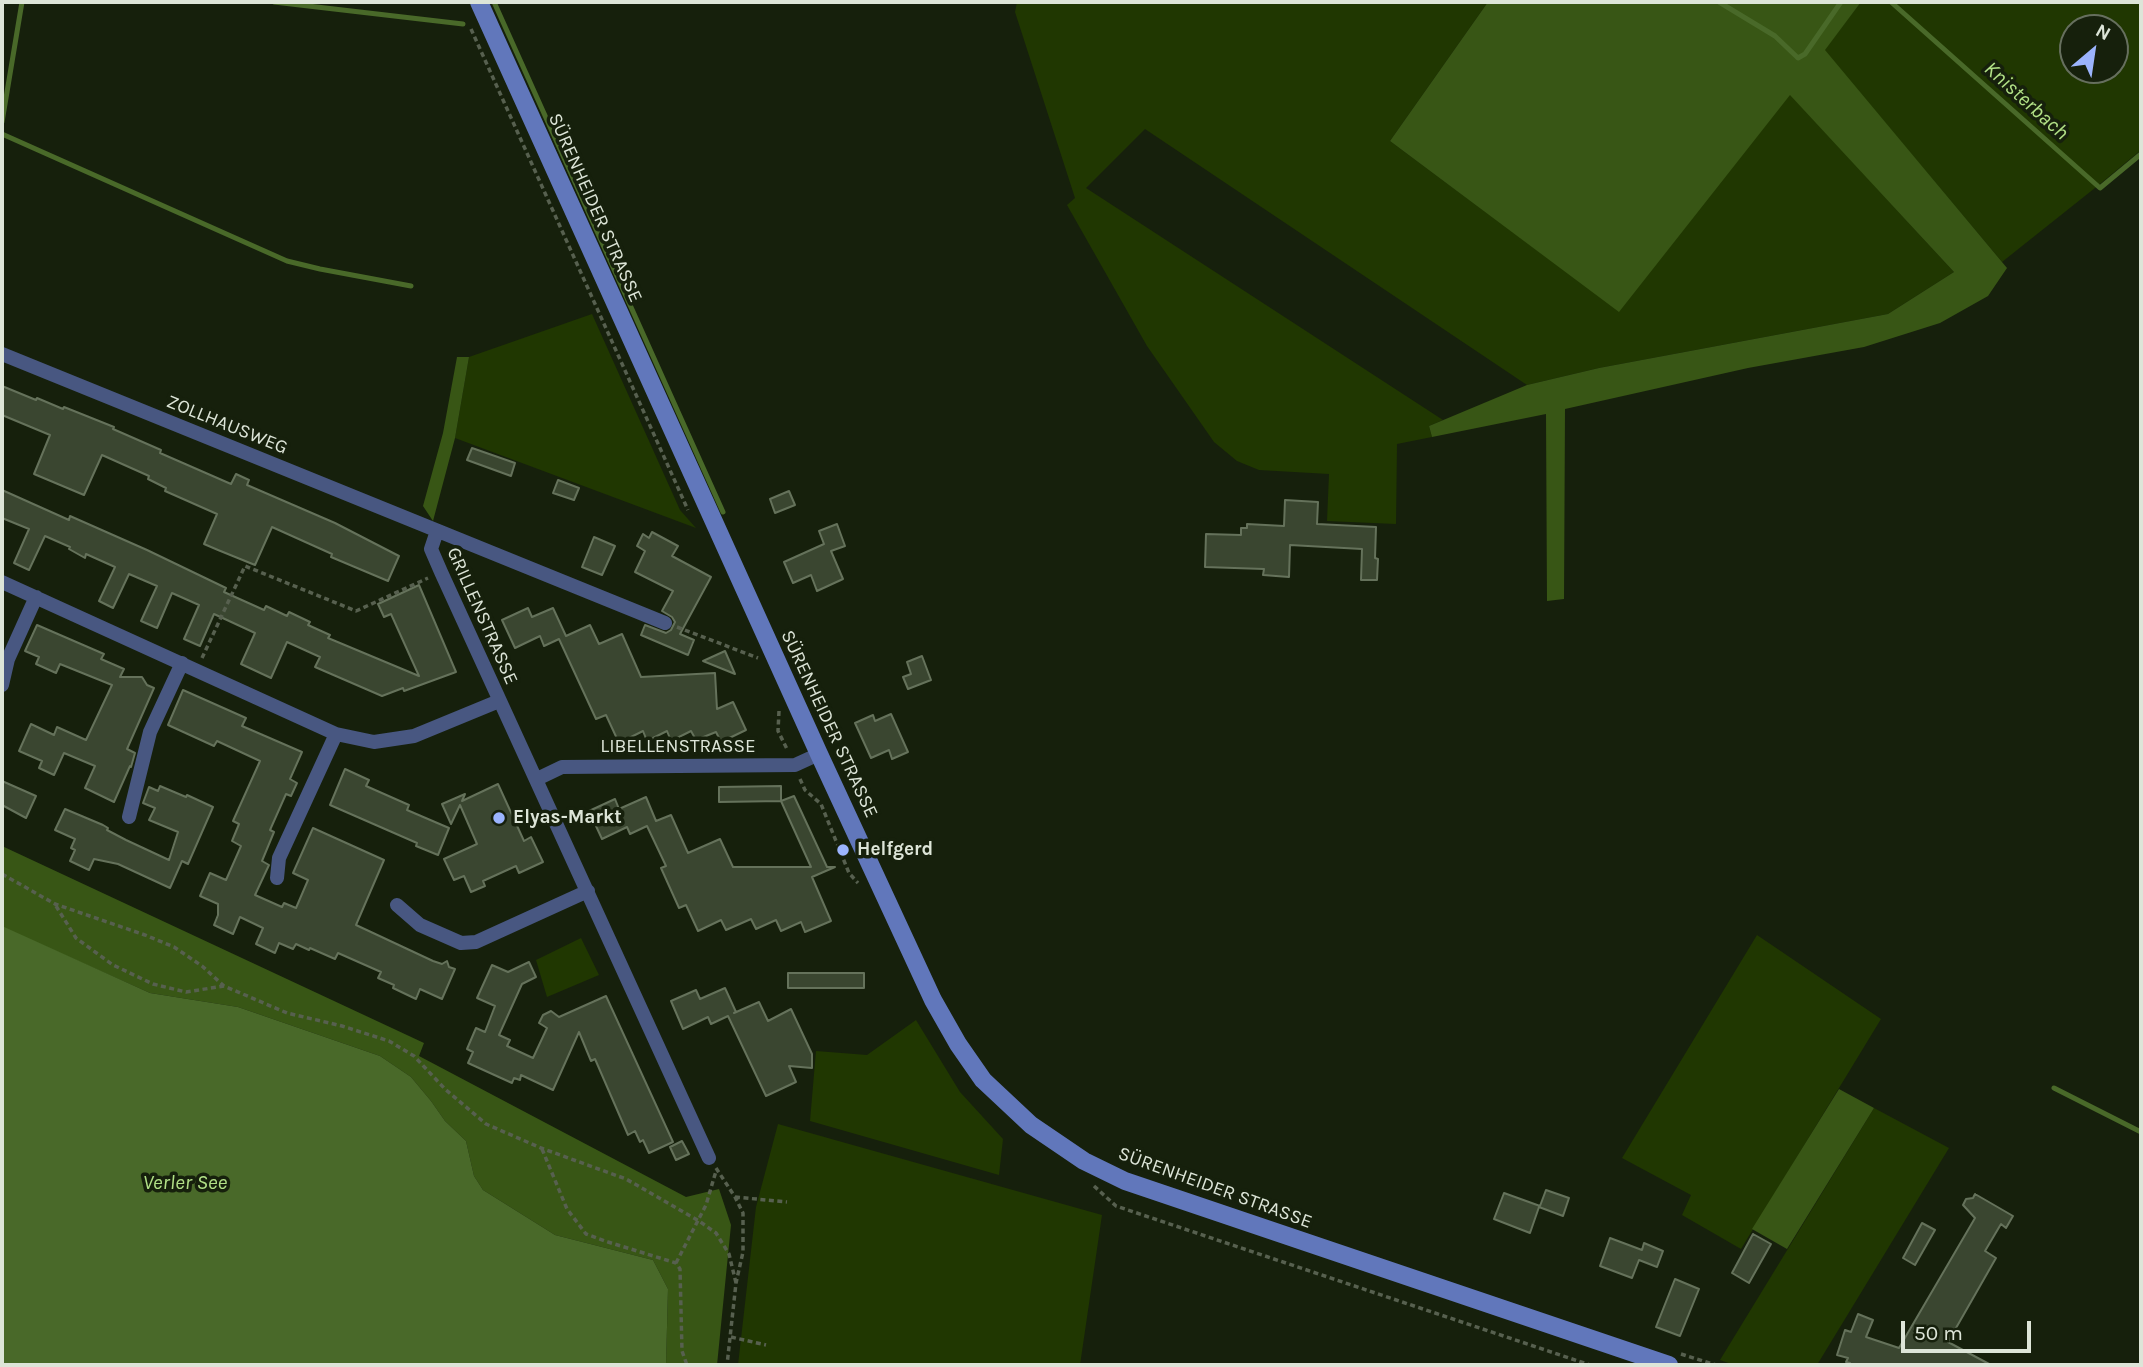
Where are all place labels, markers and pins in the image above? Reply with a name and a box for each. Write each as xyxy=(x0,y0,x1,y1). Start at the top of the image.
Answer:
place label: Elyas-Markt xyxy=(513,807,622,829)
marker: Elyas-Markt xyxy=(491,810,507,826)
place label: Helfgerd xyxy=(857,839,933,861)
marker: Helfgerd xyxy=(835,842,851,858)

